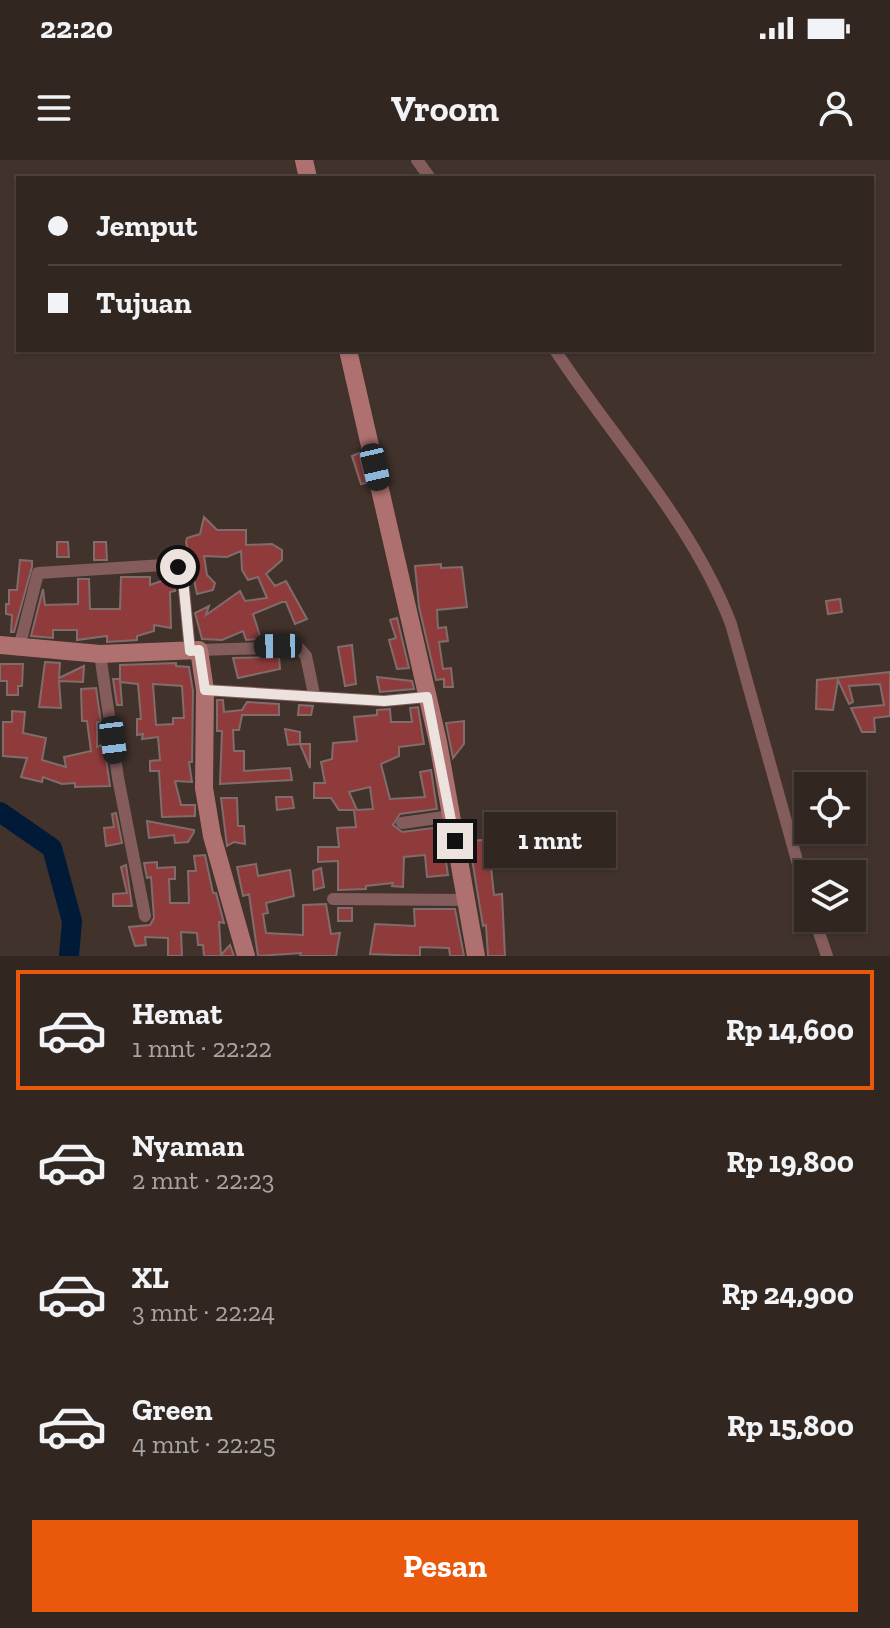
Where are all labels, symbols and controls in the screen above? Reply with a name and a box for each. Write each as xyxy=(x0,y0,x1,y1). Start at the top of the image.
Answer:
text: 22:20 xyxy=(40,10,113,46)
icon: menu xyxy=(32,86,76,130)
icon: person xyxy=(814,86,858,130)
text: Vroom xyxy=(391,87,499,130)
text: Jemput xyxy=(96,208,197,244)
text: Tujuan xyxy=(96,285,192,321)
car xyxy=(358,441,392,493)
route start xyxy=(160,549,196,585)
car xyxy=(254,634,302,658)
car xyxy=(98,715,128,765)
map controls xyxy=(794,772,866,932)
button: locate xyxy=(794,772,866,844)
callout: 1 mnt xyxy=(483,813,615,869)
route end xyxy=(437,823,473,859)
text: 1 mnt xyxy=(518,824,582,856)
button: layers xyxy=(794,860,866,932)
icon: car xyxy=(36,994,108,1066)
text: Hemat xyxy=(132,996,222,1032)
text: Rp 14,600 xyxy=(726,1012,854,1048)
text: 1 mnt · 22:22 xyxy=(132,1032,272,1064)
icon: car xyxy=(36,1126,108,1198)
text: Nyaman xyxy=(132,1128,244,1164)
text: Rp 19,800 xyxy=(727,1144,854,1180)
text: 2 mnt · 22:23 xyxy=(132,1164,274,1196)
icon: car xyxy=(36,1258,108,1330)
text: XL xyxy=(132,1260,169,1296)
text: Rp 24,900 xyxy=(722,1276,854,1312)
text: 3 mnt · 22:24 xyxy=(132,1296,275,1328)
icon: car xyxy=(36,1390,108,1462)
text: Green xyxy=(132,1392,212,1428)
text: Rp 15,800 xyxy=(727,1408,854,1444)
text: 4 mnt · 22:25 xyxy=(132,1428,276,1460)
button: Pesan xyxy=(32,1520,858,1612)

